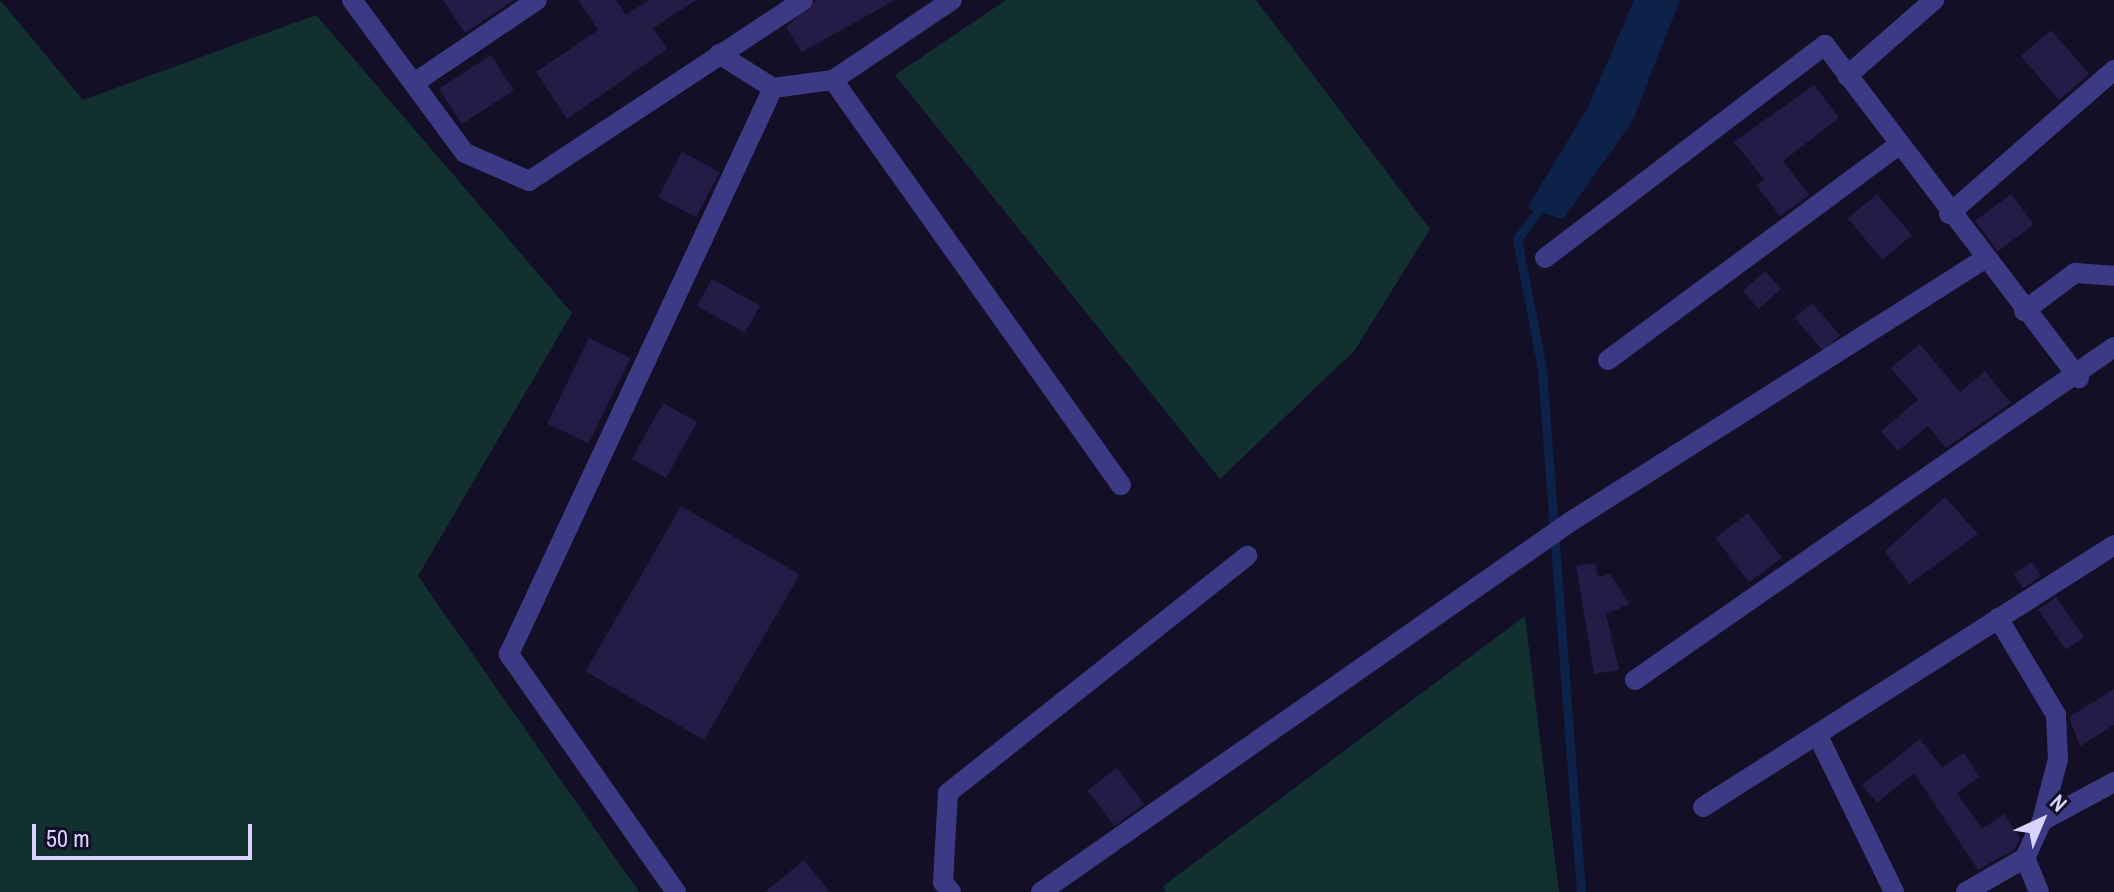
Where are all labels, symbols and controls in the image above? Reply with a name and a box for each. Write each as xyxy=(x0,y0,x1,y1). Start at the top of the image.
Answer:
north arrow xyxy=(2002,780,2082,860)
text: N xyxy=(2044,787,2074,818)
scale bar xyxy=(36,808,256,858)
text: 50 m xyxy=(46,822,90,854)

